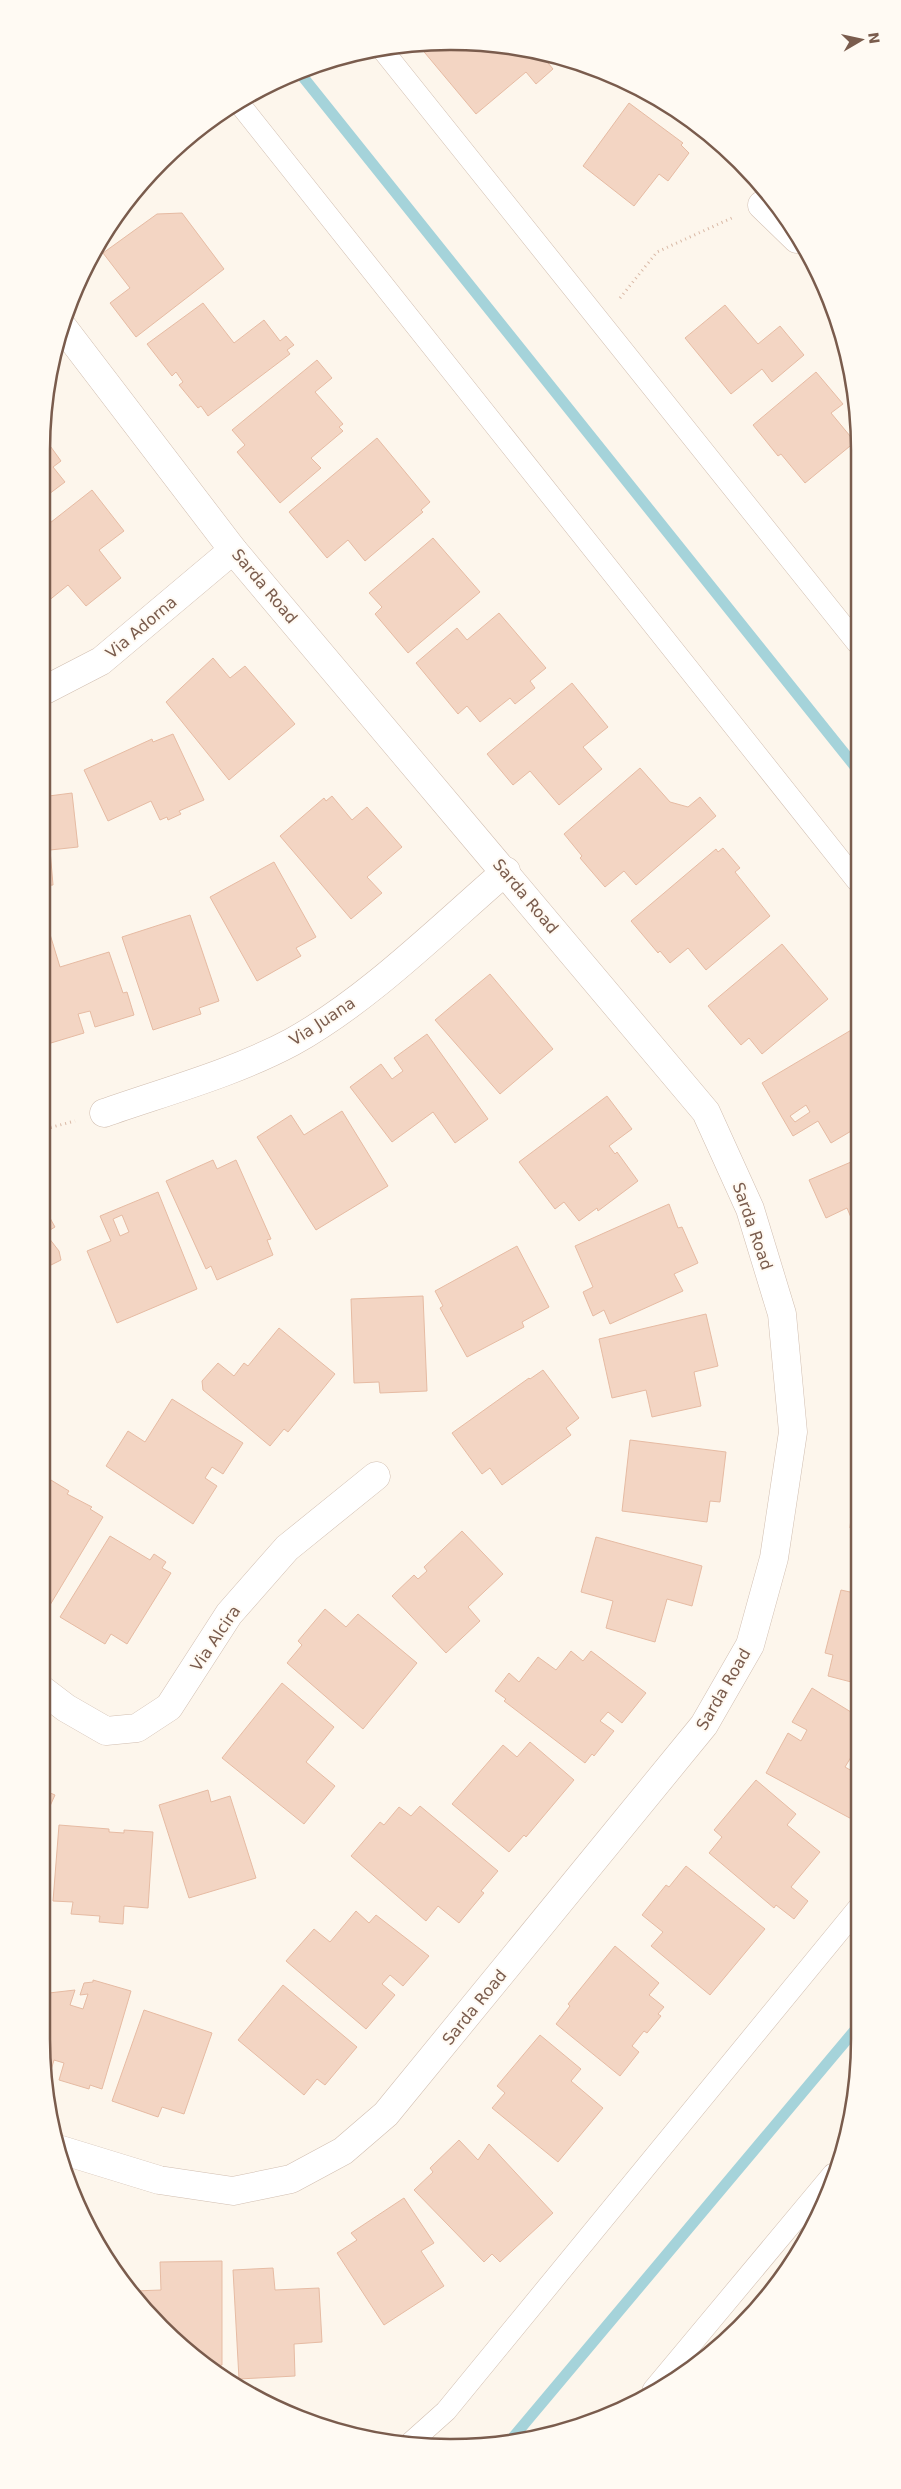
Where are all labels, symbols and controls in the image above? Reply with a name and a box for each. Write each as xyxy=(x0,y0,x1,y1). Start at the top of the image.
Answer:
north arrow xyxy=(836,15,886,65)
text: N xyxy=(865,31,883,45)
street label: Sarda Road xyxy=(228,545,301,627)
street label: Via Adorna xyxy=(102,592,181,663)
street label: Sarda Road xyxy=(489,855,562,937)
street label: Via Juana xyxy=(286,993,359,1050)
street label: Sarda Road xyxy=(729,1180,776,1272)
street label: Via Alcira xyxy=(187,1602,244,1675)
street label: Sarda Road xyxy=(692,1645,755,1734)
street label: Sarda Road xyxy=(438,1966,511,2049)

